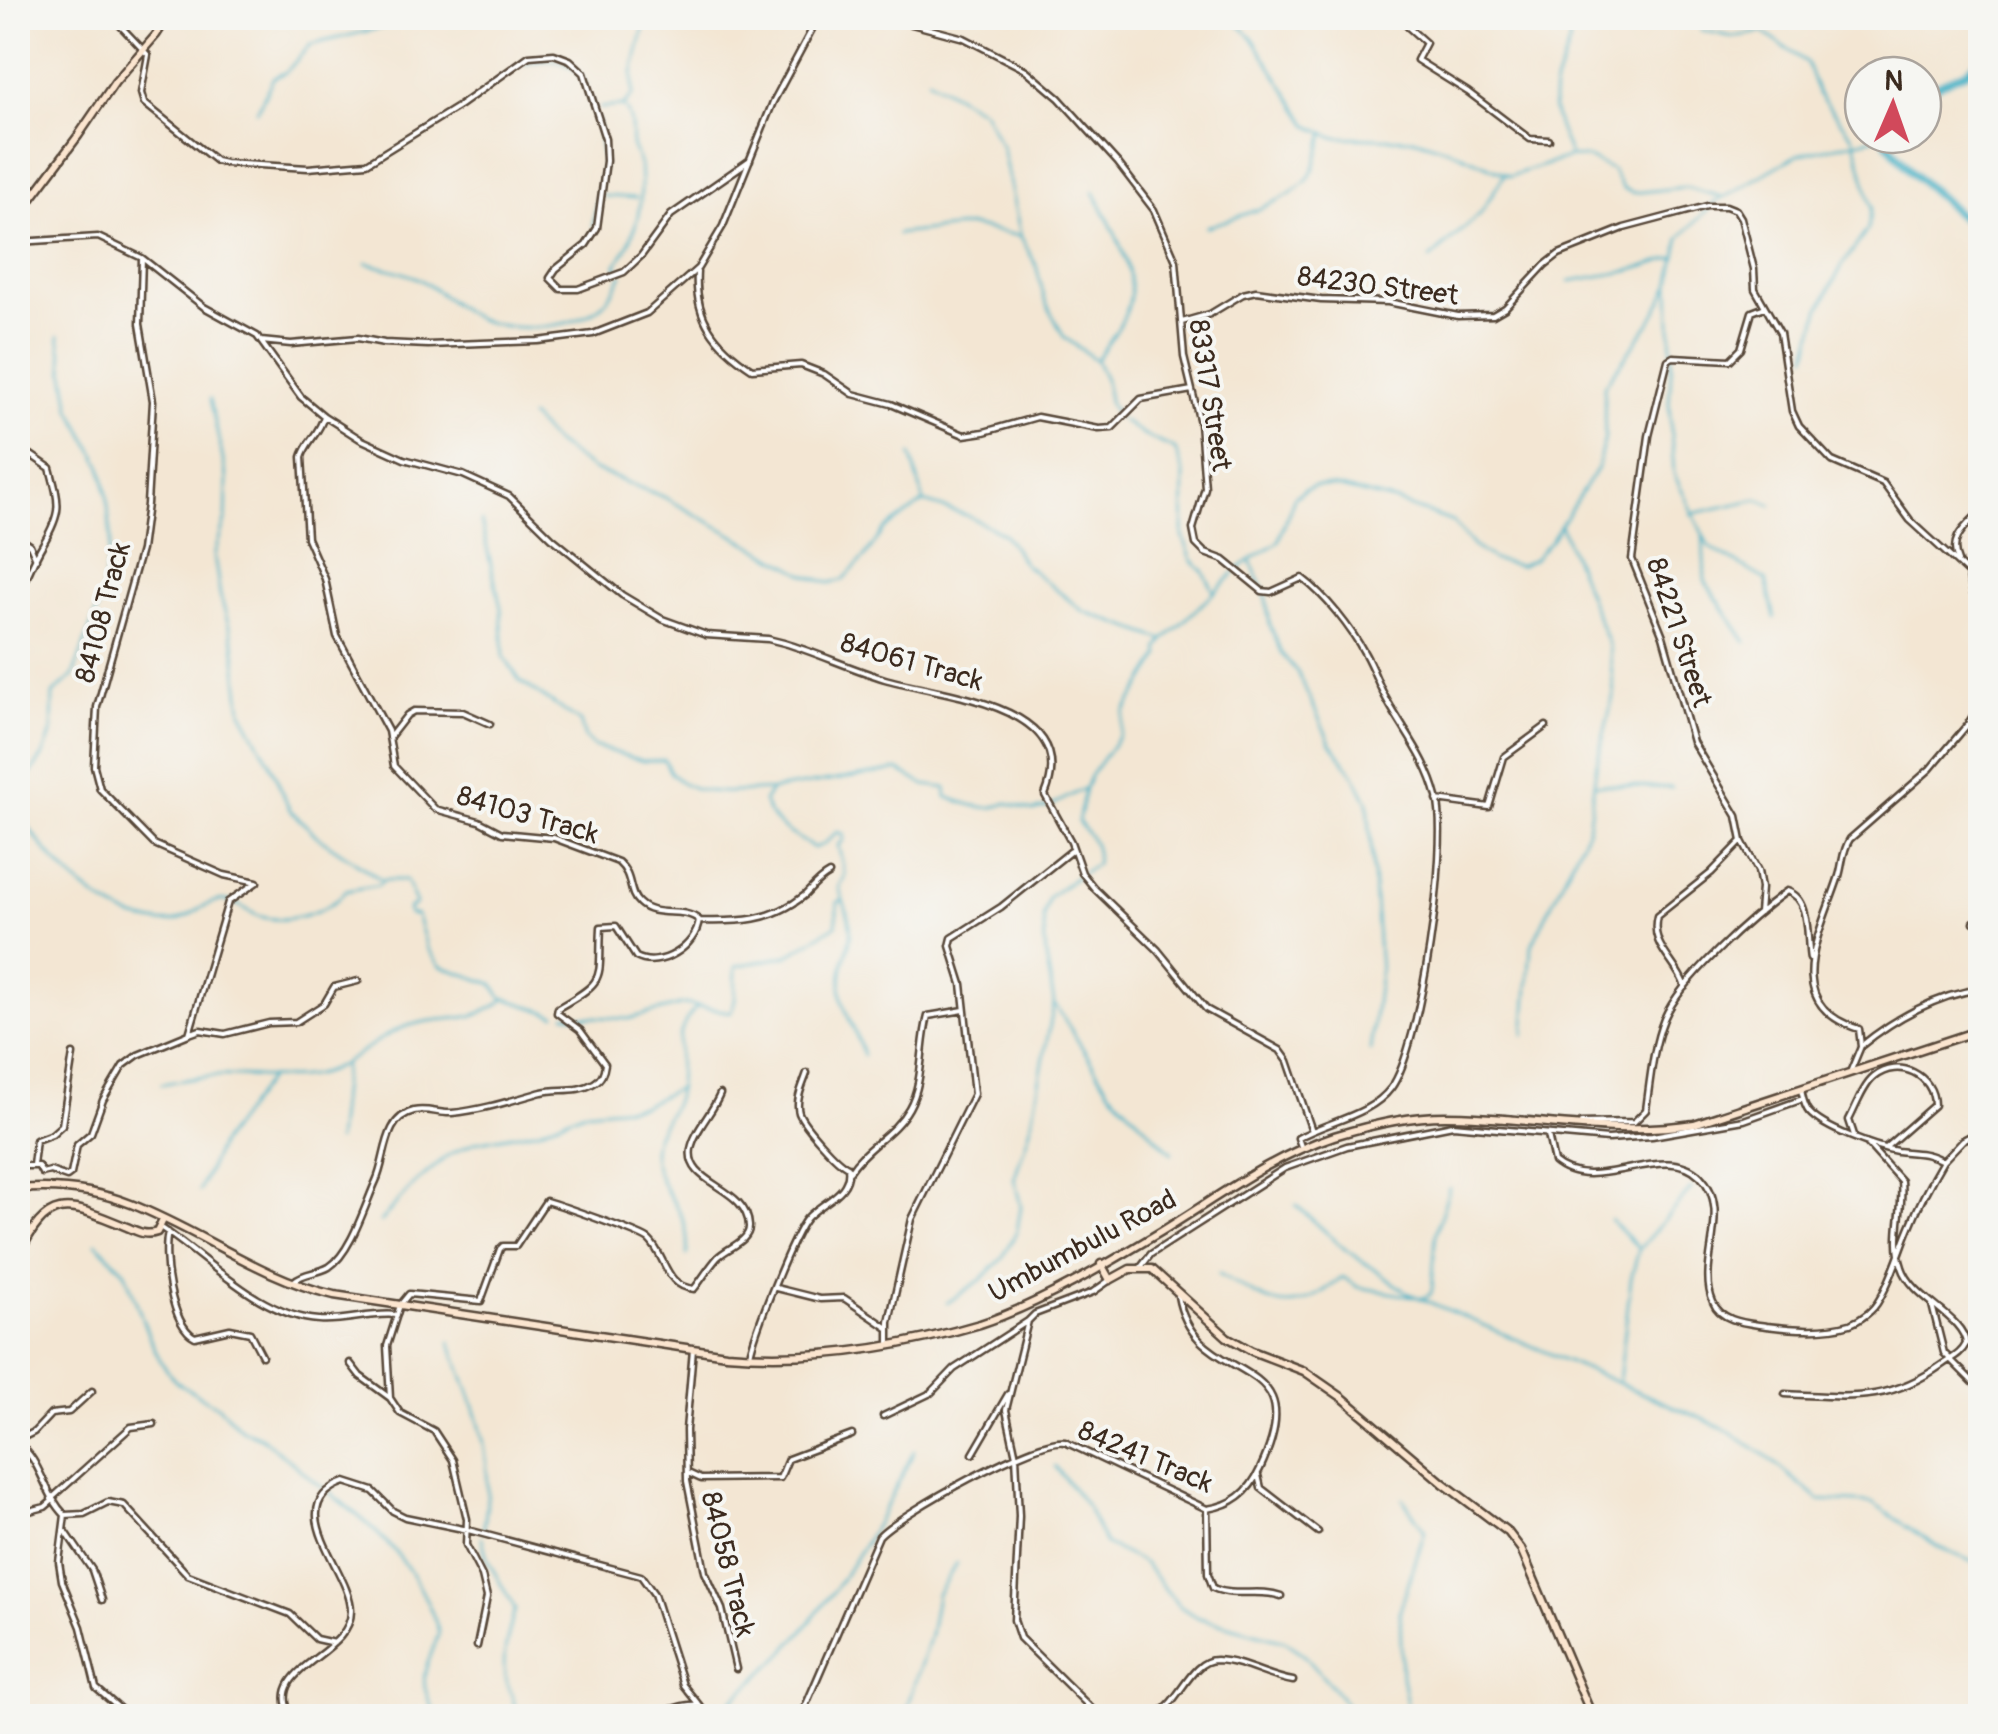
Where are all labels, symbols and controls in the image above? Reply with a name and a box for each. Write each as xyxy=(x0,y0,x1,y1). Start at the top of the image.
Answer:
north arrow xyxy=(1843,55,1943,155)
text: N xyxy=(1884,64,1904,99)
street label: 84230 Street xyxy=(1295,259,1461,314)
street label: 83317 Street xyxy=(1180,317,1239,474)
street label: 84108 Track xyxy=(68,538,139,687)
street label: 84221 Street xyxy=(1638,554,1719,712)
street label: 84061 Track xyxy=(836,625,987,700)
street label: 84103 Track xyxy=(453,779,603,852)
street label: Umbumbulu Road xyxy=(983,1182,1183,1311)
street label: 84241 Track xyxy=(1073,1413,1218,1502)
street label: 84058 Track xyxy=(693,1488,763,1641)

